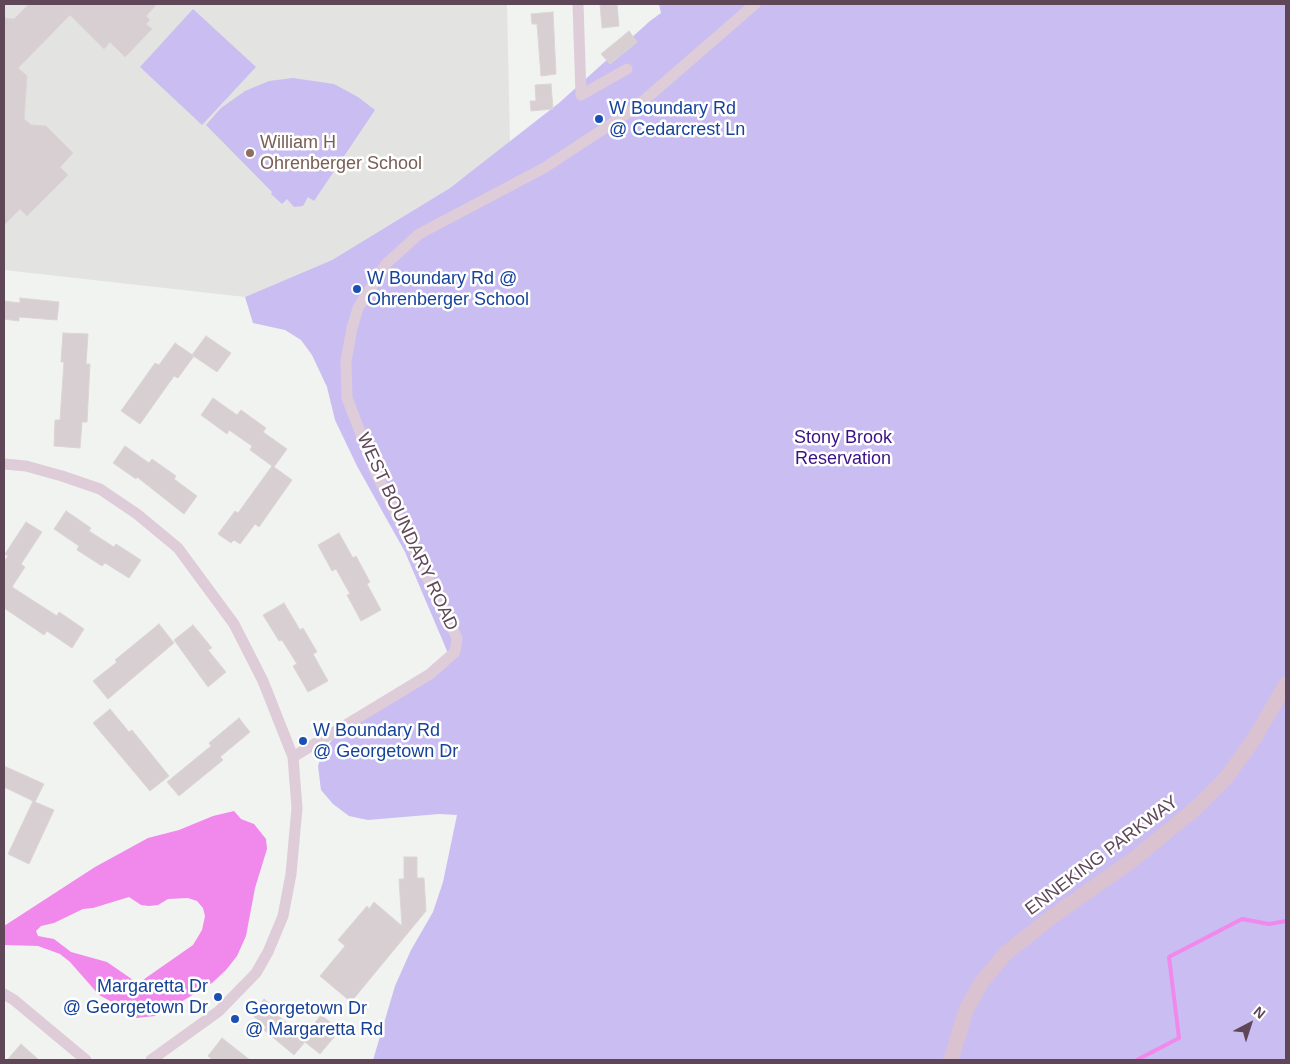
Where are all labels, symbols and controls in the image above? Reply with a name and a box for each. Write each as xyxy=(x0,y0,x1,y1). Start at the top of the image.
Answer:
place label: W Boundary Rd @ Cedarcrest Ln xyxy=(609,98,745,140)
marker: W Boundary Rd @ Cedarcrest Ln xyxy=(593,113,605,125)
place label: William H Ohrenberger School xyxy=(260,132,422,174)
marker: William H Ohrenberger School xyxy=(244,147,256,159)
place label: W Boundary Rd @ Ohrenberger School xyxy=(367,268,529,310)
marker: W Boundary Rd @ Ohrenberger School xyxy=(351,283,363,295)
park label: Stony Brook Reservation xyxy=(794,427,892,469)
street label: WEST BOUNDARY ROAD xyxy=(352,430,462,634)
place label: W Boundary Rd @ Georgetown Dr xyxy=(313,720,458,762)
marker: W Boundary Rd @ Georgetown Dr xyxy=(297,735,309,747)
street label: ENNEKING PARKWAY xyxy=(1021,791,1183,921)
place label: Margaretta Dr @ Georgetown Dr xyxy=(63,976,208,1019)
marker: Margaretta Dr @ Georgetown Dr xyxy=(212,991,224,1003)
place label: Georgetown Dr @ Margaretta Rd xyxy=(245,998,383,1040)
north arrow xyxy=(1225,999,1275,1049)
text: N xyxy=(1251,1003,1269,1022)
marker: Georgetown Dr @ Margaretta Rd xyxy=(229,1013,241,1025)

